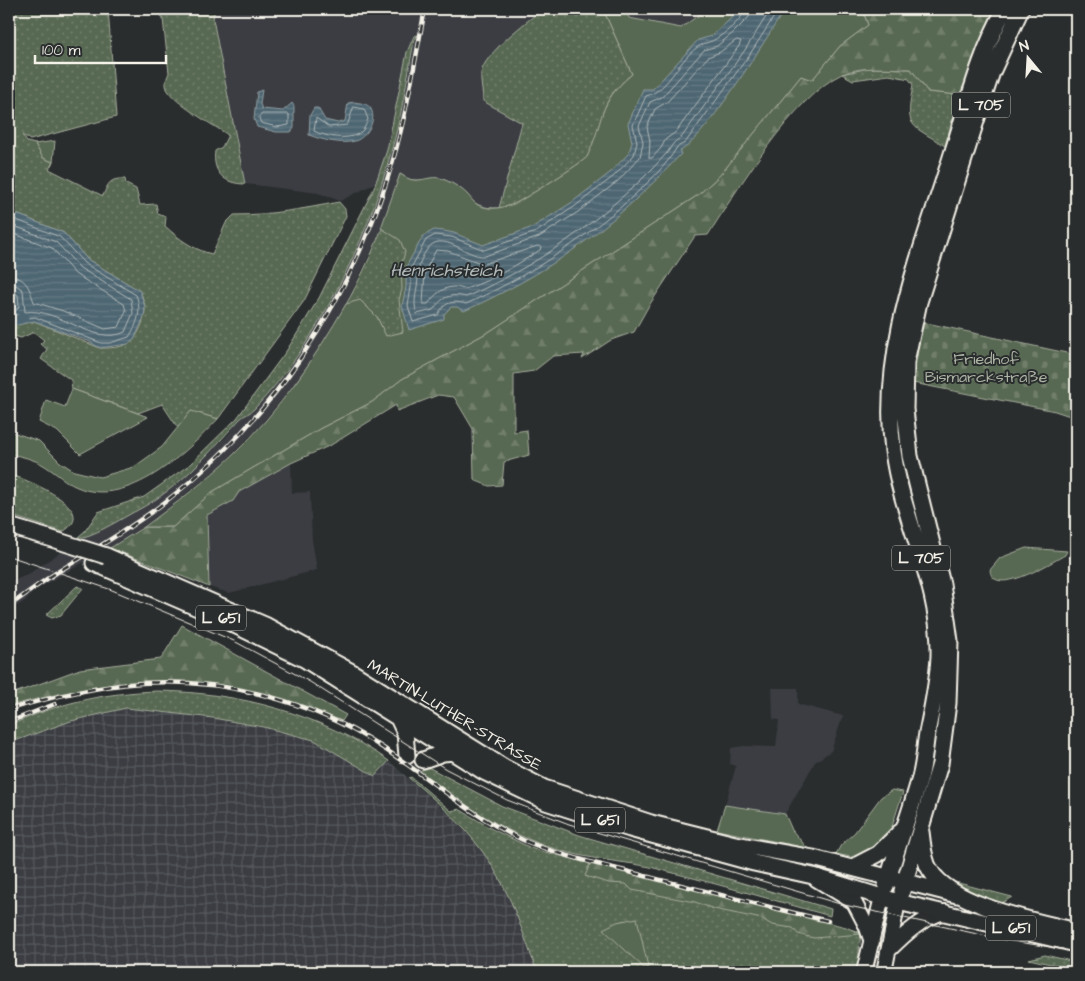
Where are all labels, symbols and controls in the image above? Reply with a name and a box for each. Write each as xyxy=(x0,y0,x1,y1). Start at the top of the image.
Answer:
scale bar xyxy=(35,32,166,64)
north arrow xyxy=(1002,32,1052,82)
text: N xyxy=(1017,36,1032,57)
text: 100 m xyxy=(42,40,81,61)
road number: L 705 xyxy=(952,92,1010,118)
water label: Henrichsteich xyxy=(390,258,503,283)
park label: Friedhof Bismarckstraße xyxy=(925,348,1048,388)
road number: L 705 xyxy=(892,546,950,570)
road number: L 651 xyxy=(196,606,246,630)
street label: MARTIN-LUTHER-STRASSE xyxy=(363,654,546,776)
road number: L 651 xyxy=(575,808,625,832)
road number: L 651 xyxy=(986,916,1036,940)

